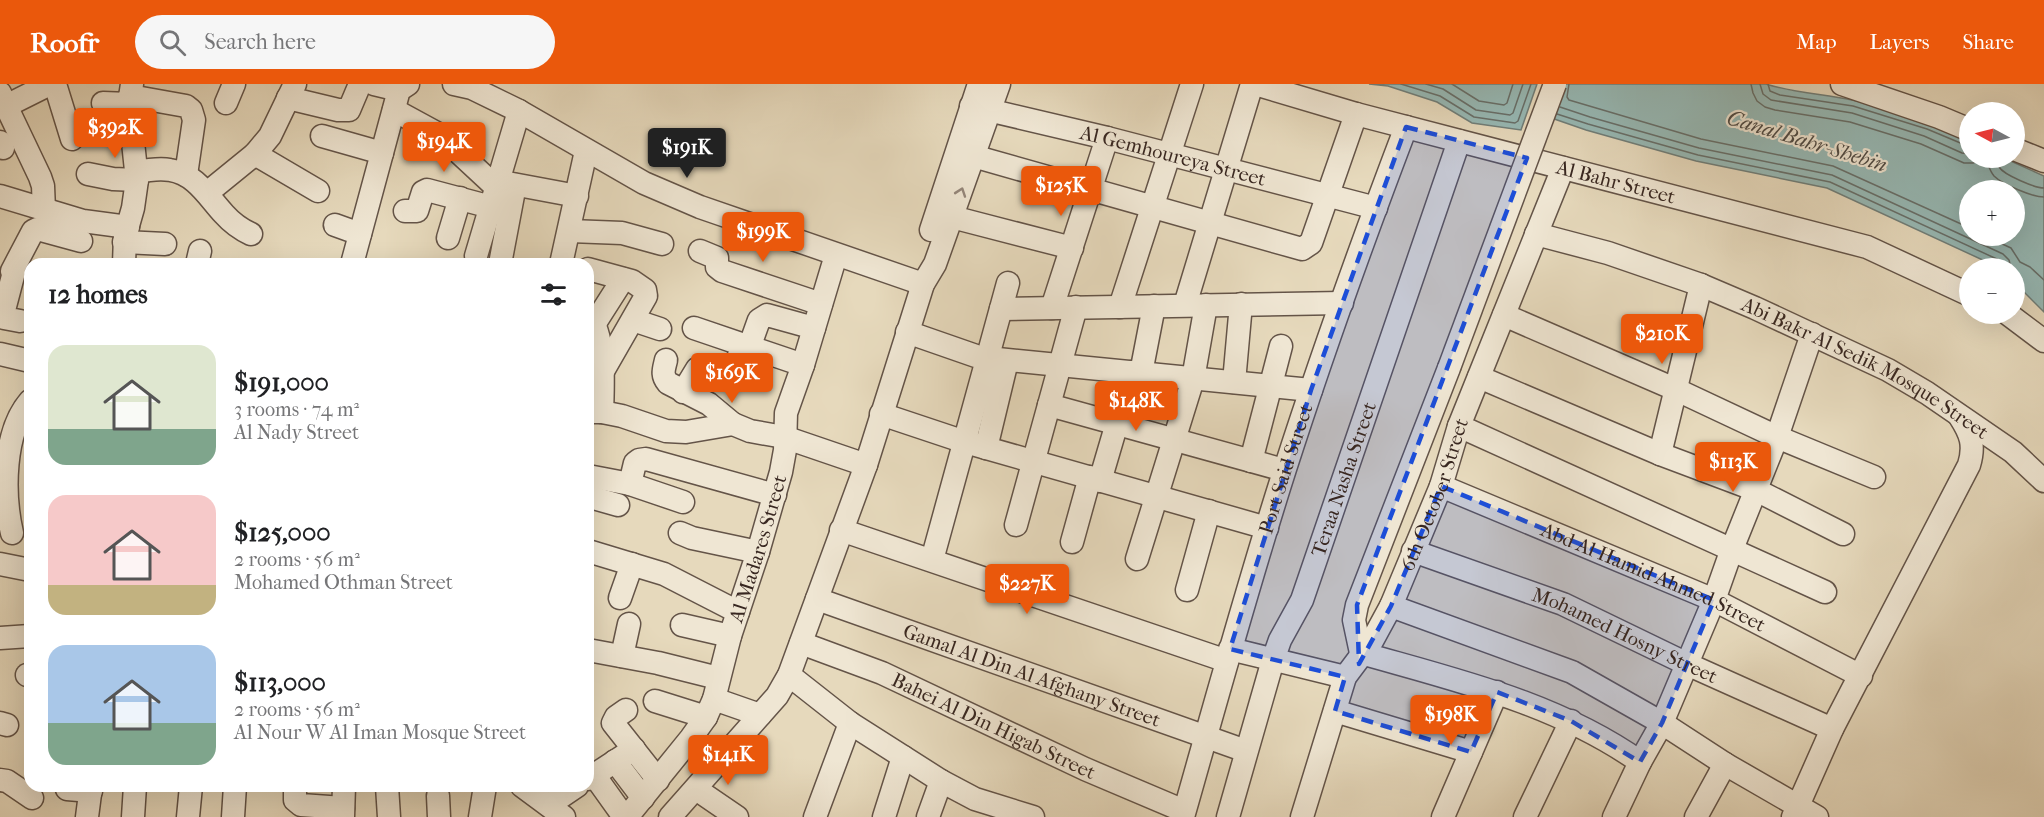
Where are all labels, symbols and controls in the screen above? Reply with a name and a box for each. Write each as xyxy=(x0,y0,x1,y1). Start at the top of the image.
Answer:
search box xyxy=(135,15,555,69)
text: Roofr xyxy=(30,26,99,59)
icon: search xyxy=(156,26,189,59)
text: Search here xyxy=(204,29,316,55)
text: Map xyxy=(1796,30,1837,54)
text: Layers xyxy=(1870,30,1929,54)
text: Share xyxy=(1962,30,2014,54)
north arrow xyxy=(1959,102,2025,168)
map controls xyxy=(1959,102,2025,324)
water label: Canal Bahr-Shebin xyxy=(1724,105,1890,177)
pin: $392K xyxy=(73,108,157,159)
text: $392K xyxy=(88,116,142,139)
street label: Al Gemhoureya Street xyxy=(1077,120,1268,190)
pin: $194K xyxy=(402,122,486,173)
pin: $191K xyxy=(645,128,729,179)
text: $194K xyxy=(417,130,471,153)
text: $191K xyxy=(662,136,712,159)
street label: Al Bahr Street xyxy=(1553,155,1678,208)
pin: $125K xyxy=(1019,166,1103,217)
text: $125K xyxy=(1035,174,1087,197)
button: + xyxy=(1959,180,2025,246)
one-way arrow xyxy=(953,187,966,197)
pin: $199K xyxy=(721,212,805,263)
text: $199K xyxy=(736,220,790,243)
button: − xyxy=(1959,258,2025,324)
icon: filters xyxy=(537,278,570,311)
text: 12 homes xyxy=(48,279,148,310)
street label: Abi Bakr Al Sedik Mosque Street xyxy=(1737,292,1993,443)
pin: $210K xyxy=(1620,314,1704,365)
text: $210K xyxy=(1635,322,1689,345)
pin: $169K xyxy=(690,353,774,404)
text: $169K xyxy=(705,361,759,384)
text: $191,000 xyxy=(234,367,329,398)
icon: home xyxy=(96,369,168,441)
pin: $148K xyxy=(1094,381,1178,432)
text: $148K xyxy=(1109,389,1163,412)
text: 3 rooms · 74 m² xyxy=(234,398,359,421)
street label: Teraa Nasha Street xyxy=(1306,399,1380,559)
street label: Port Said Street xyxy=(1254,401,1317,536)
street label: 6th October Street xyxy=(1395,414,1473,574)
text: Al Nady Street xyxy=(234,421,359,444)
pin: $113K xyxy=(1691,442,1775,493)
text: $113K xyxy=(1709,450,1757,473)
street label: Al Madares Street xyxy=(724,472,791,626)
text: $125,000 xyxy=(234,517,331,548)
street label: Abd Al Hamid Ahmed Street xyxy=(1537,517,1770,636)
icon: home xyxy=(96,519,168,591)
text: 2 rooms · 56 m² xyxy=(234,548,360,571)
pin: $227K xyxy=(985,564,1069,615)
text: Mohamed Othman Street xyxy=(234,571,453,594)
text: $227K xyxy=(999,572,1055,595)
street label: Mohamed Hosny Street xyxy=(1529,582,1721,688)
street label: Gamal Al Din Al Afghany Street xyxy=(900,619,1164,731)
text: $113,000 xyxy=(234,667,326,698)
street label: Bahei Al Din Higab Street xyxy=(888,668,1099,784)
icon: home xyxy=(96,669,168,741)
pin: $198K xyxy=(1409,695,1493,746)
text: 2 rooms · 56 m² xyxy=(234,698,360,721)
text: $198K xyxy=(1424,703,1478,726)
text: Al Nour W Al Iman Mosque Street xyxy=(234,721,526,744)
pin: $141K xyxy=(686,735,770,786)
text: $141K xyxy=(702,743,754,766)

